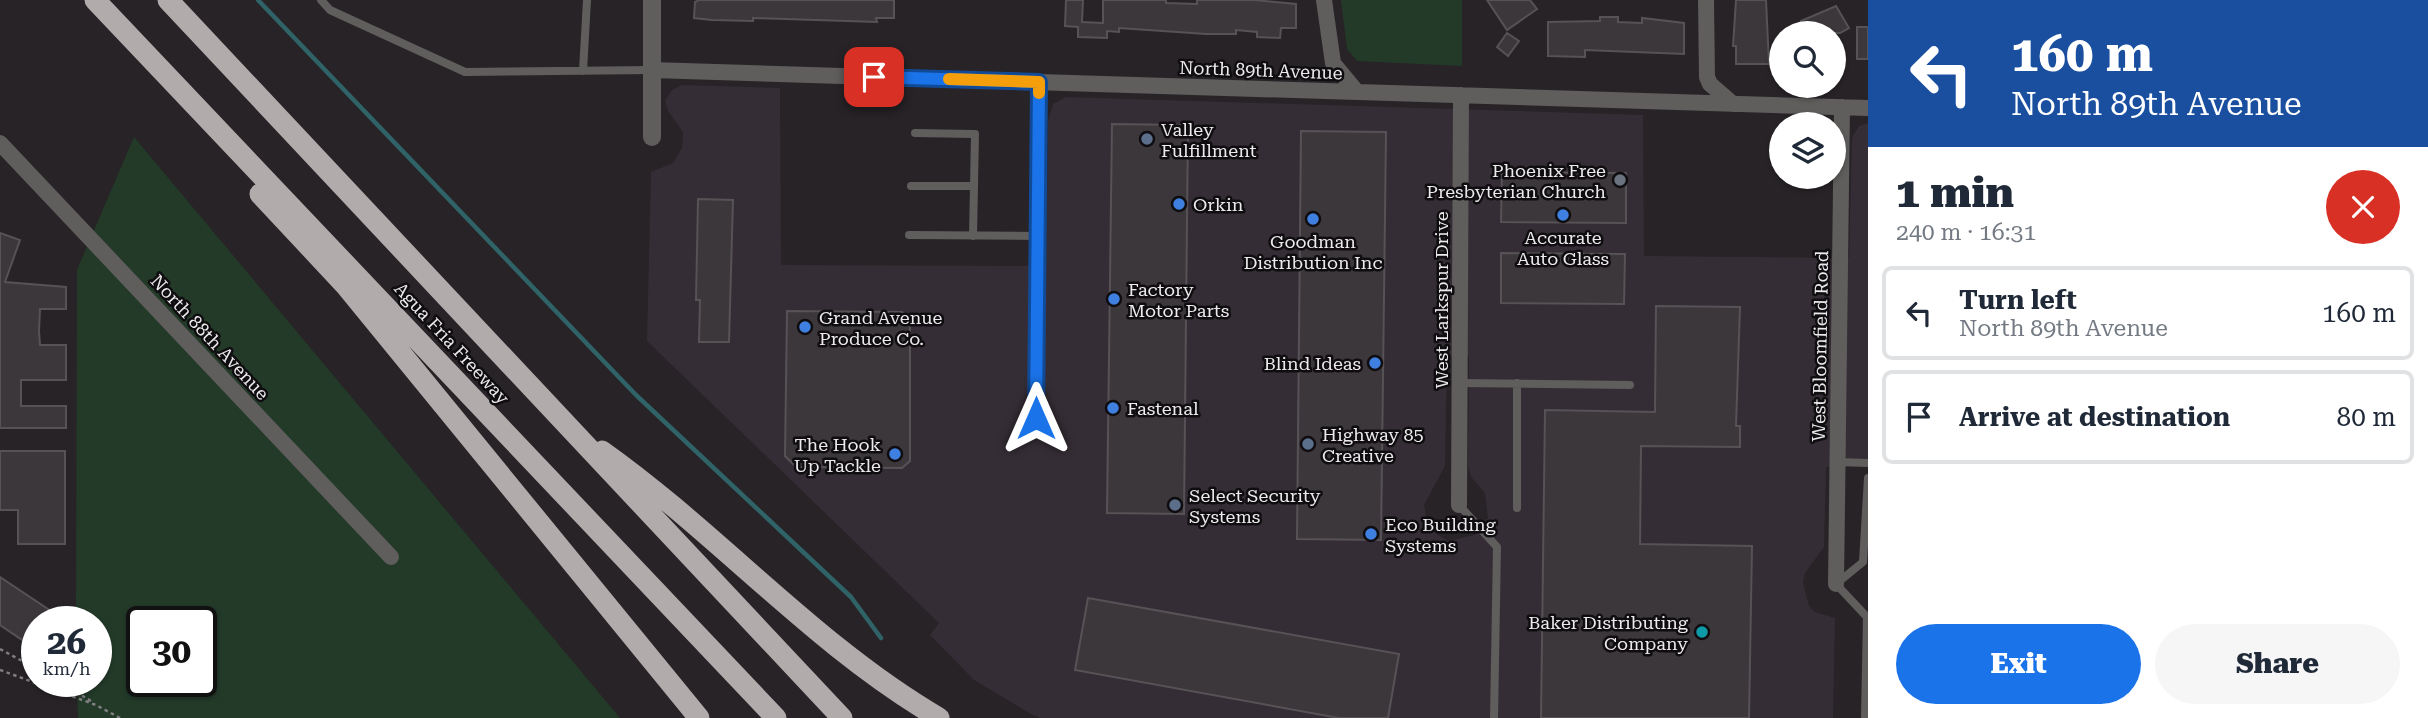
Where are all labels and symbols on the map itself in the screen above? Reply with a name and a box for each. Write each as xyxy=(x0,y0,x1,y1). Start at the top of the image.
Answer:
pin xyxy=(844,47,904,107)
street label: North 89th Avenue xyxy=(1179,57,1343,83)
place label: Valley Fulfillment xyxy=(1161,119,1257,161)
marker: Valley Fulfillment xyxy=(1139,131,1155,147)
place label: Phoenix Free Presbyterian Church xyxy=(1426,160,1606,202)
marker: Phoenix Free Presbyterian Church xyxy=(1612,172,1628,188)
place label: Orkin xyxy=(1193,194,1244,215)
marker: Orkin xyxy=(1171,196,1187,212)
marker: Accurate Auto Glass xyxy=(1555,207,1571,223)
marker: Goodman Distribution Inc xyxy=(1305,211,1321,227)
street label: West Larkspur Drive xyxy=(1431,211,1452,389)
place label: Accurate Auto Glass xyxy=(1517,227,1609,269)
place label: Goodman Distribution Inc xyxy=(1243,231,1383,273)
street label: West Bloomfield Road xyxy=(1808,250,1832,442)
street label: North 88th Avenue xyxy=(147,270,273,404)
street label: Agua Fria Freeway xyxy=(390,278,514,408)
place label: Factory Motor Parts xyxy=(1128,279,1229,321)
marker: Factory Motor Parts xyxy=(1106,291,1122,307)
place label: Grand Avenue Produce Co. xyxy=(819,307,942,349)
marker: Grand Avenue Produce Co. xyxy=(797,319,813,335)
place label: Blind Ideas xyxy=(1264,353,1361,374)
marker: Blind Ideas xyxy=(1367,355,1383,371)
position arrow xyxy=(999,381,1073,455)
place label: Fastenal xyxy=(1127,398,1199,419)
marker: Fastenal xyxy=(1105,400,1121,416)
place label: Highway 85 Creative xyxy=(1322,424,1424,466)
place label: The Hook Up Tackle xyxy=(794,434,881,476)
marker: Highway 85 Creative xyxy=(1300,436,1316,452)
marker: The Hook Up Tackle xyxy=(887,446,903,462)
place label: Select Security Systems xyxy=(1189,485,1321,527)
marker: Select Security Systems xyxy=(1167,497,1183,513)
place label: Eco Building Systems xyxy=(1385,514,1497,556)
marker: Eco Building Systems xyxy=(1363,526,1379,542)
speed limit sign: 30 xyxy=(126,606,217,697)
place label: Baker Distributing Company xyxy=(1528,612,1689,654)
marker: Baker Distributing Company xyxy=(1694,624,1710,640)

